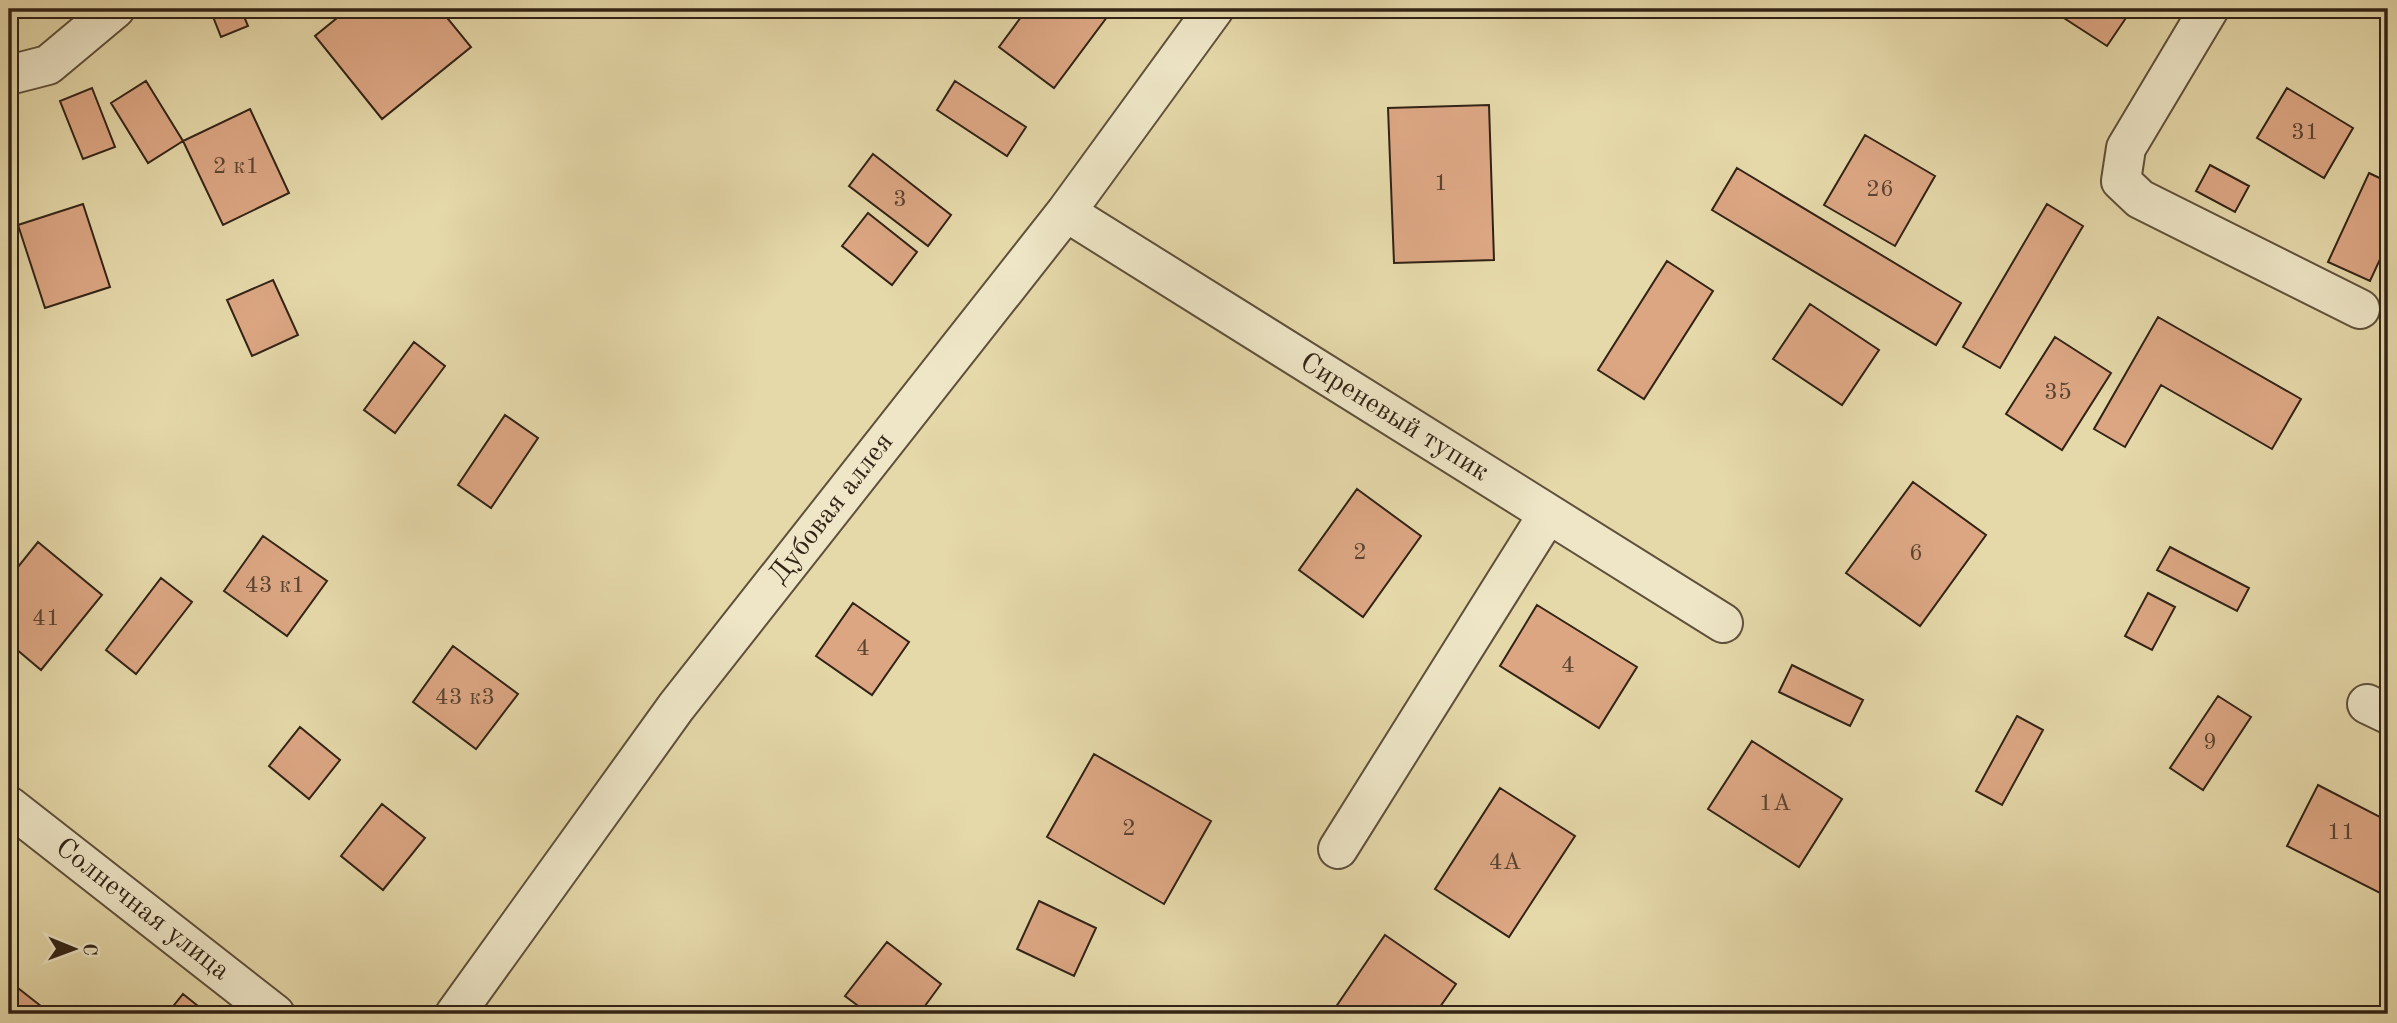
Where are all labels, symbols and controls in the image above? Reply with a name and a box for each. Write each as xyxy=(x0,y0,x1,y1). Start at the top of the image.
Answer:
house number: 31 xyxy=(2291,121,2319,145)
house number: 2 к1 xyxy=(213,155,259,179)
house number: 1 xyxy=(1434,172,1448,196)
house number: 26 xyxy=(1866,178,1894,202)
house number: 3 xyxy=(893,188,907,212)
street label: Сиреневый тупик xyxy=(1295,349,1493,487)
house number: 35 xyxy=(2044,381,2072,405)
street label: Дубовая аллея xyxy=(765,428,899,590)
house number: 2 xyxy=(1353,541,1367,565)
house number: 6 xyxy=(1909,542,1923,566)
house number: 43 к1 xyxy=(245,574,305,598)
house number: 41 xyxy=(32,607,60,631)
house number: 4 xyxy=(856,637,870,661)
house number: 4 xyxy=(1561,654,1575,678)
house number: 43 к3 xyxy=(435,686,495,710)
house number: 9 xyxy=(2203,731,2217,755)
house number: 1А xyxy=(1759,792,1791,816)
house number: 2 xyxy=(1122,817,1136,841)
house number: 11 xyxy=(2327,821,2355,845)
street label: Солнечная улица xyxy=(48,831,236,989)
house number: 4А xyxy=(1489,851,1521,875)
north arrow xyxy=(38,914,108,984)

